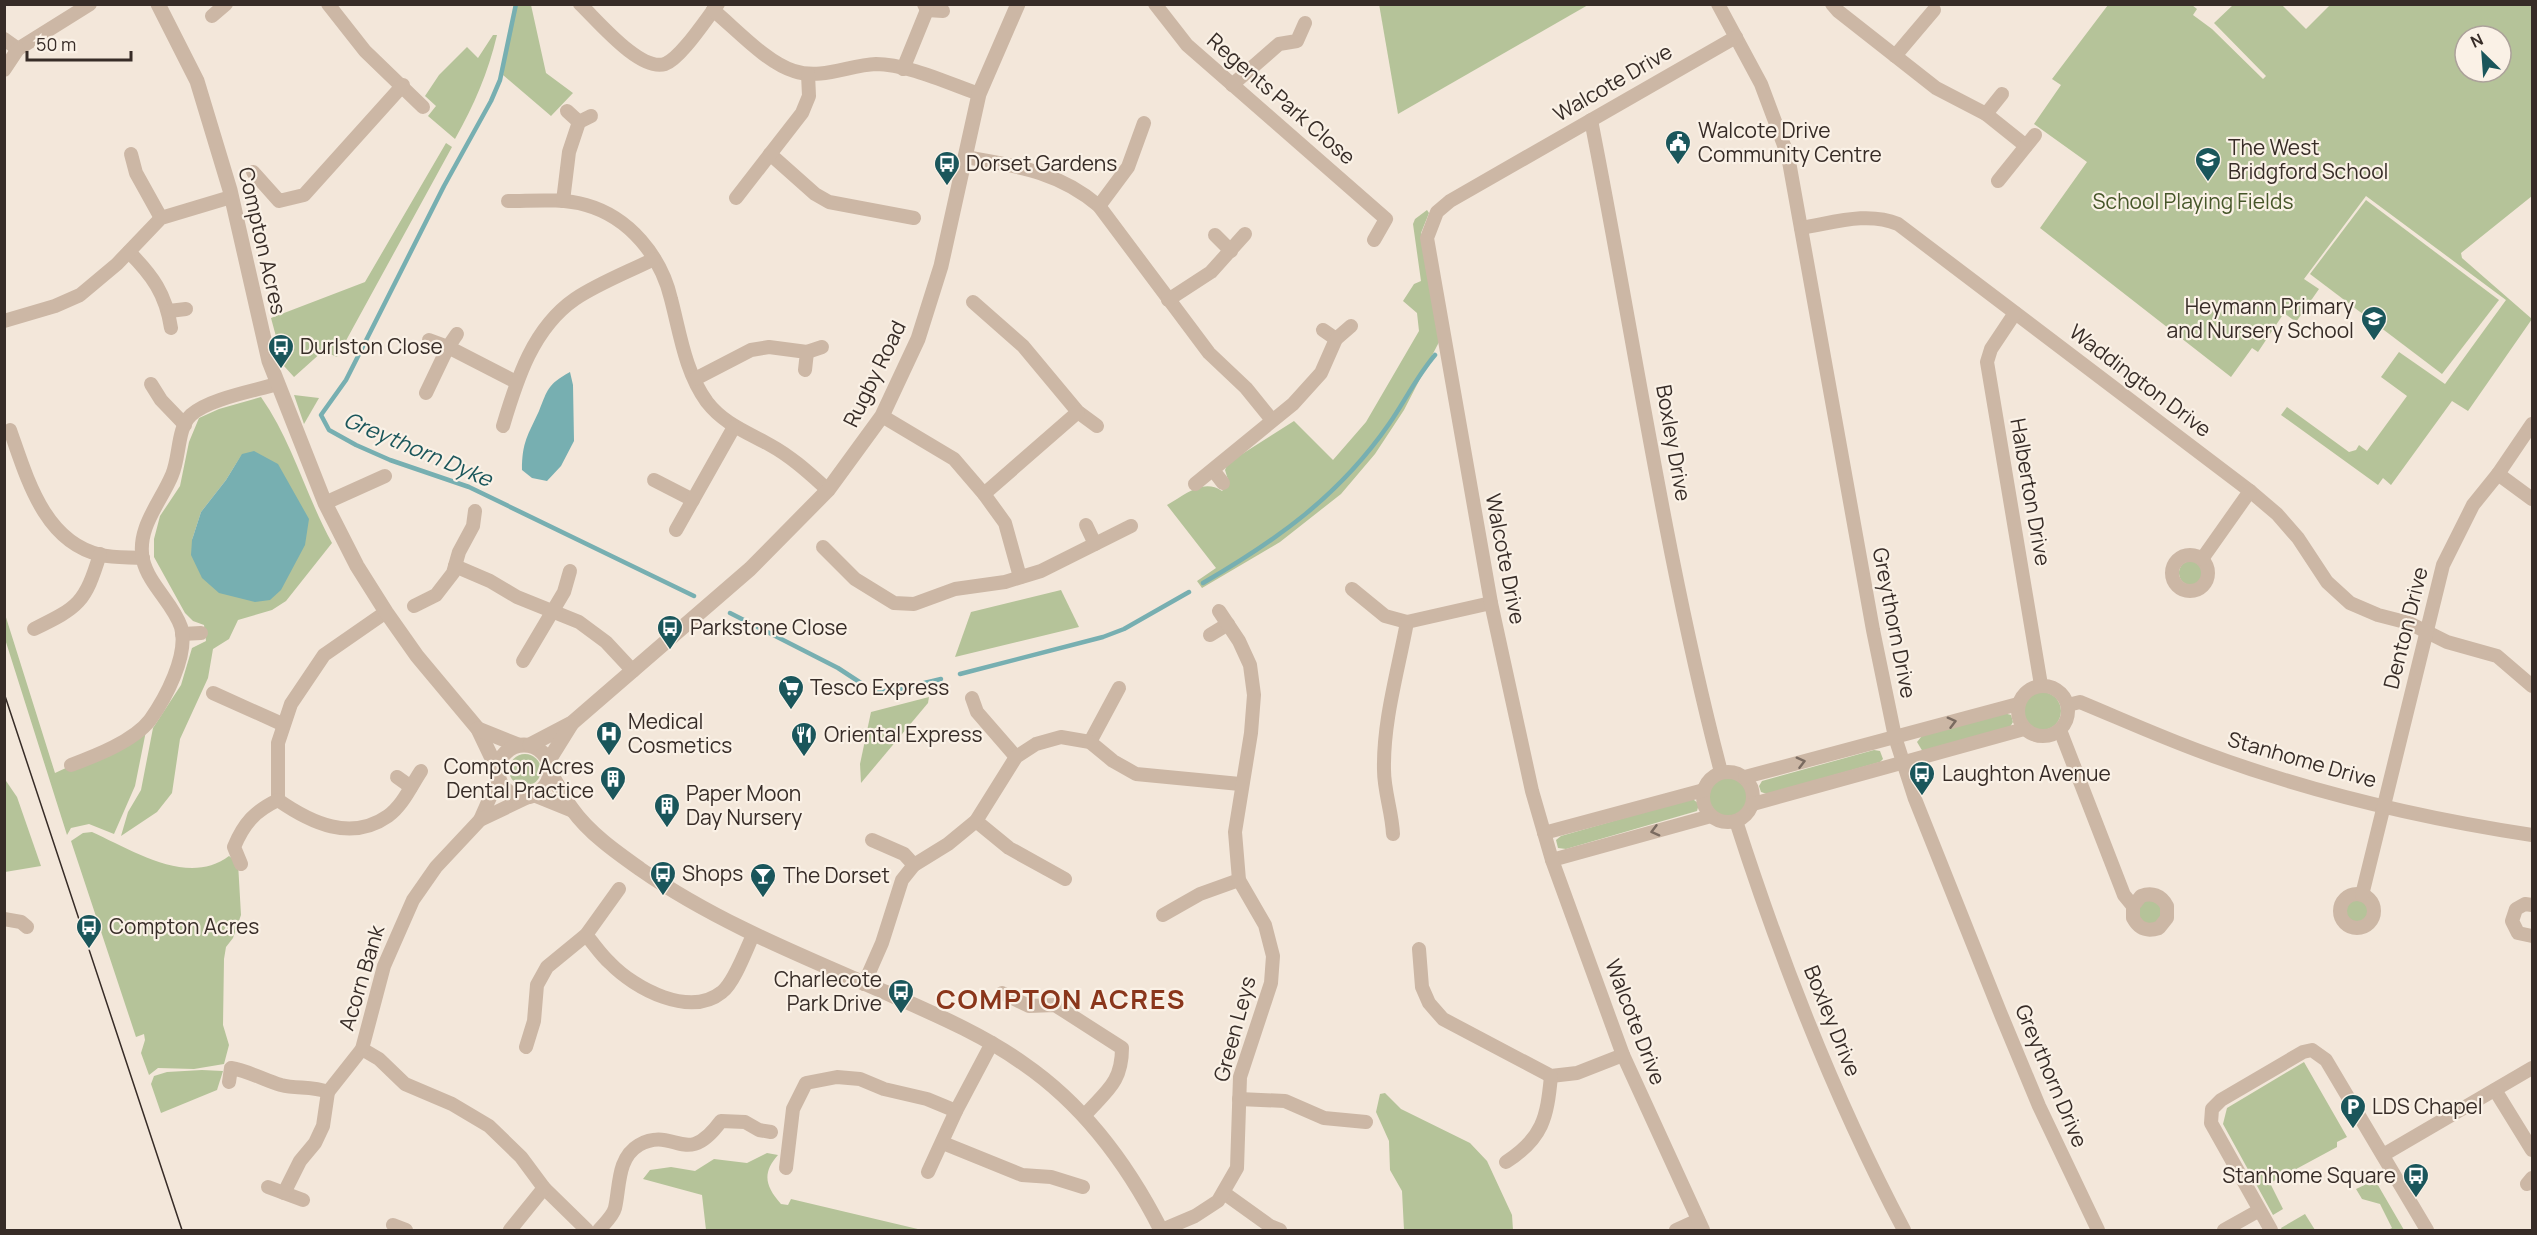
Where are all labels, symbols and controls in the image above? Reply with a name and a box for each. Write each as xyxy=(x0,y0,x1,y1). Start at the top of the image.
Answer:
scale bar xyxy=(27,24,130,62)
north arrow xyxy=(2453,24,2513,84)
street label: Regents Park Close xyxy=(1202,26,1362,170)
text: N xyxy=(2467,28,2487,53)
text: 50 m xyxy=(36,32,76,56)
street label: Walcote Drive xyxy=(1548,37,1677,127)
place label: Walcote Drive Community Centre xyxy=(1698,116,1882,168)
public building icon: Walcote Drive Community Centre xyxy=(1663,128,1693,166)
place label: The West Bridgford School xyxy=(2228,133,2388,185)
school or university icon: The West Bridgford School xyxy=(2193,145,2223,183)
bus stop icon: Dorset Gardens xyxy=(932,149,962,187)
place label: Dorset Gardens xyxy=(966,149,1117,177)
street label: Compton Acres xyxy=(232,164,294,317)
park label: School Playing Fields xyxy=(2093,187,2293,215)
place label: Heymann Primary and Nursery School xyxy=(2166,292,2354,344)
school or university icon: Heymann Primary and Nursery School xyxy=(2359,304,2389,342)
street label: Rugby Road xyxy=(836,316,912,431)
street label: Waddington Drive xyxy=(2064,317,2217,443)
bus stop icon: Durlston Close xyxy=(266,332,296,370)
place label: Durlston Close xyxy=(300,332,443,360)
street label: Boxley Drive xyxy=(1650,383,1698,503)
water label: Greythorn Dyke xyxy=(339,404,498,494)
street label: Halberton Drive xyxy=(2004,416,2058,568)
street label: Walcote Drive xyxy=(1480,491,1532,627)
street label: Greythorn Drive xyxy=(1867,545,1923,700)
street label: Denton Drive xyxy=(2376,564,2434,692)
bus stop icon: Parkstone Close xyxy=(655,613,685,651)
place label: Parkstone Close xyxy=(690,613,848,641)
supermarket icon: Tesco Express xyxy=(776,673,806,711)
place label: Tesco Express xyxy=(810,673,949,701)
place label: Medical Cosmetics xyxy=(628,707,732,759)
one-way arrow xyxy=(1947,716,1957,729)
hospital icon: Medical Cosmetics xyxy=(594,719,624,757)
restaurant icon: Oriental Express xyxy=(789,720,819,758)
place label: Oriental Express xyxy=(824,720,982,748)
street label: Stanhome Drive xyxy=(2225,724,2380,794)
place label: Compton Acres Dental Practice xyxy=(444,752,594,804)
one-way arrow xyxy=(1795,757,1806,769)
bus stop icon: Laughton Avenue xyxy=(1907,759,1937,797)
place label: Laughton Avenue xyxy=(1942,759,2111,787)
building icon: Compton Acres Dental Practice xyxy=(598,764,628,802)
place label: Paper Moon Day Nursery xyxy=(686,779,802,831)
building icon: Paper Moon Day Nursery xyxy=(652,791,682,829)
one-way arrow xyxy=(1650,824,1660,837)
bus stop icon: Shops xyxy=(648,859,678,897)
place label: Shops xyxy=(682,859,743,887)
bar icon: The Dorset xyxy=(748,861,778,899)
place label: The Dorset xyxy=(783,861,890,889)
bus stop icon: Compton Acres xyxy=(74,912,104,950)
place label: Compton Acres xyxy=(109,912,259,940)
street label: Acorn Bank xyxy=(332,921,390,1034)
street label: Walcote Drive xyxy=(1599,955,1673,1089)
street label: Boxley Drive xyxy=(1798,961,1868,1080)
place label: Charlecote Park Drive xyxy=(774,965,882,1017)
street label: Green Leys xyxy=(1207,973,1262,1085)
bus stop icon: Charlecote Park Drive xyxy=(886,977,916,1015)
district label: COMPTON ACRES xyxy=(936,980,1186,1017)
street label: Greythorn Drive xyxy=(2009,1000,2095,1151)
parking icon: LDS Chapel xyxy=(2338,1092,2368,1130)
place label: LDS Chapel xyxy=(2372,1092,2483,1120)
place label: Stanhome Square xyxy=(2222,1161,2396,1189)
bus stop icon: Stanhome Square xyxy=(2401,1161,2431,1199)

